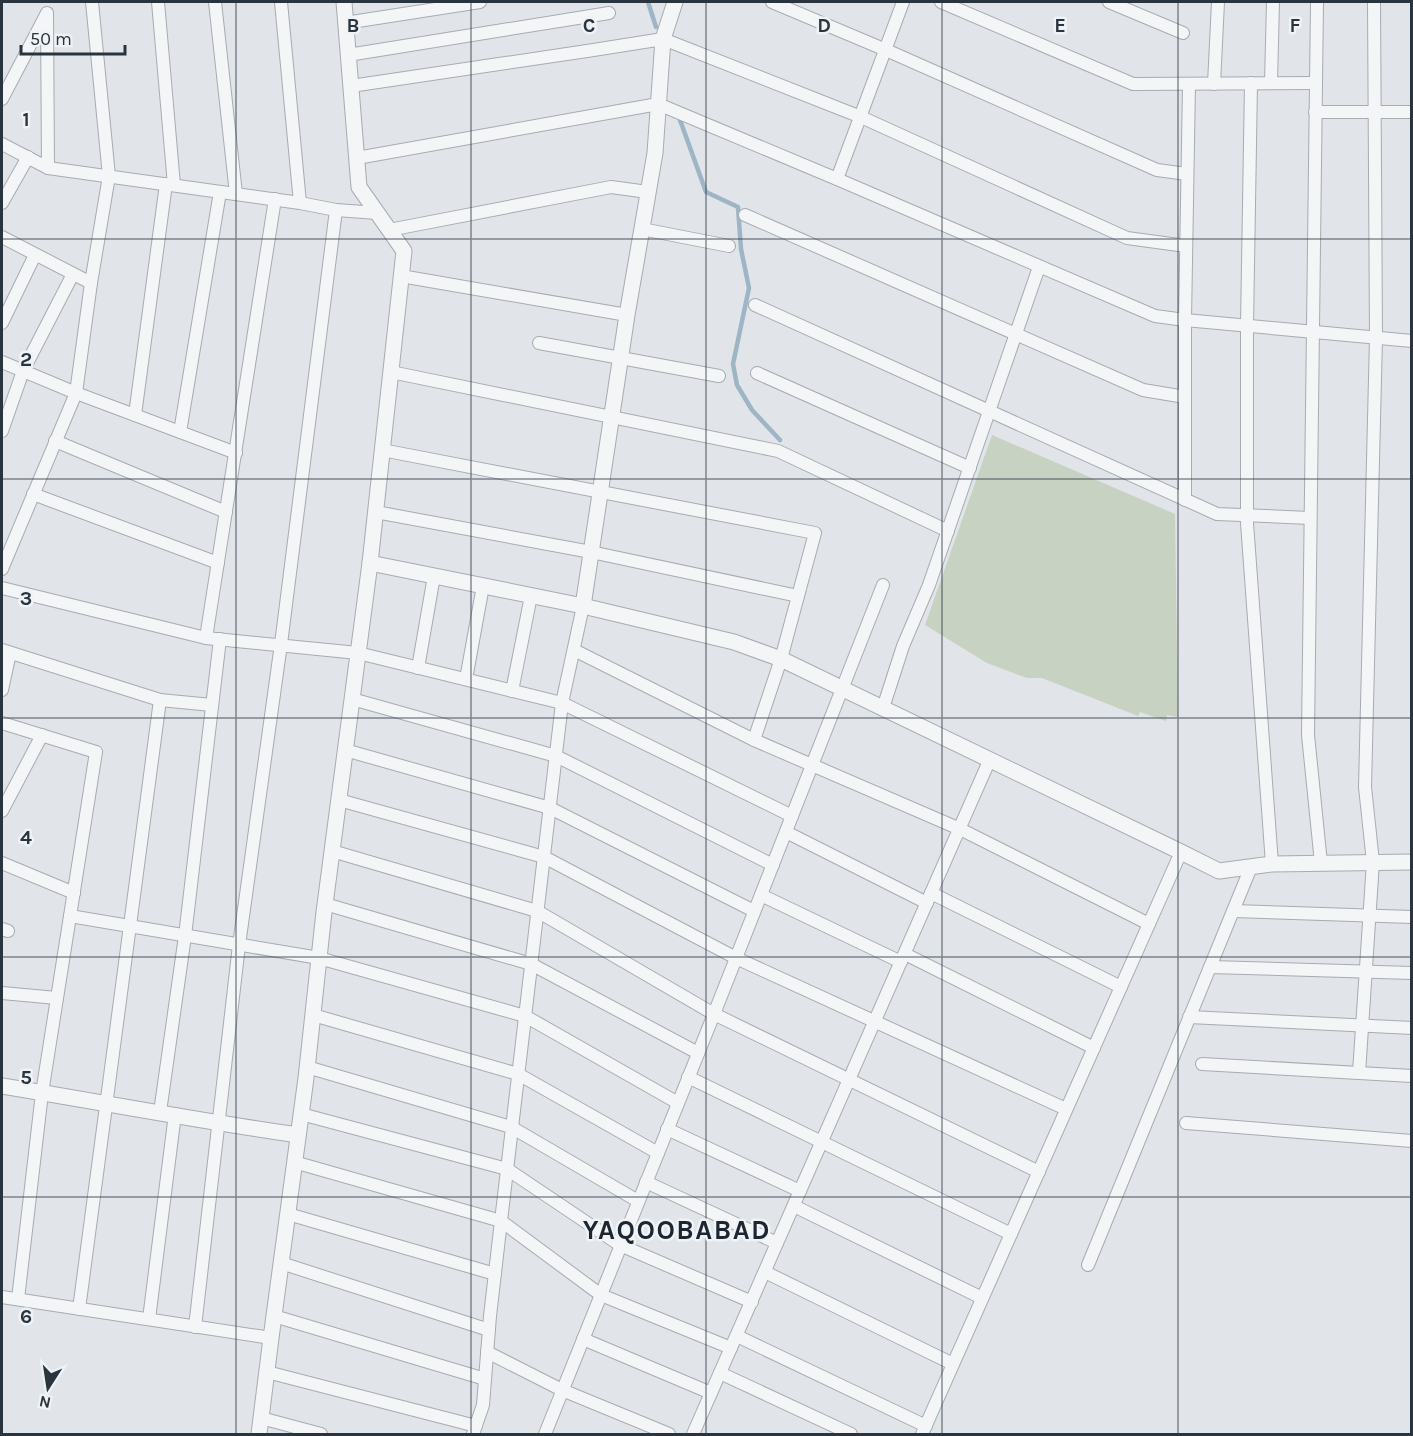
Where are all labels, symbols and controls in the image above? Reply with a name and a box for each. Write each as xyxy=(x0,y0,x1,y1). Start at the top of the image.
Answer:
text: B xyxy=(347,14,359,37)
text: C xyxy=(583,14,595,37)
text: D xyxy=(817,14,831,37)
text: E xyxy=(1054,14,1066,37)
text: F xyxy=(1290,14,1301,37)
scale bar xyxy=(21,18,124,56)
text: 50 m xyxy=(30,28,72,50)
text: 1 xyxy=(22,108,30,131)
text: 2 xyxy=(20,348,32,371)
text: 3 xyxy=(20,587,32,610)
text: 4 xyxy=(20,826,32,849)
text: 5 xyxy=(20,1066,32,1089)
district label: YAQOOBABAD xyxy=(583,1214,771,1246)
text: 6 xyxy=(20,1305,32,1328)
north arrow xyxy=(18,1358,78,1418)
text: N xyxy=(37,1392,53,1413)

